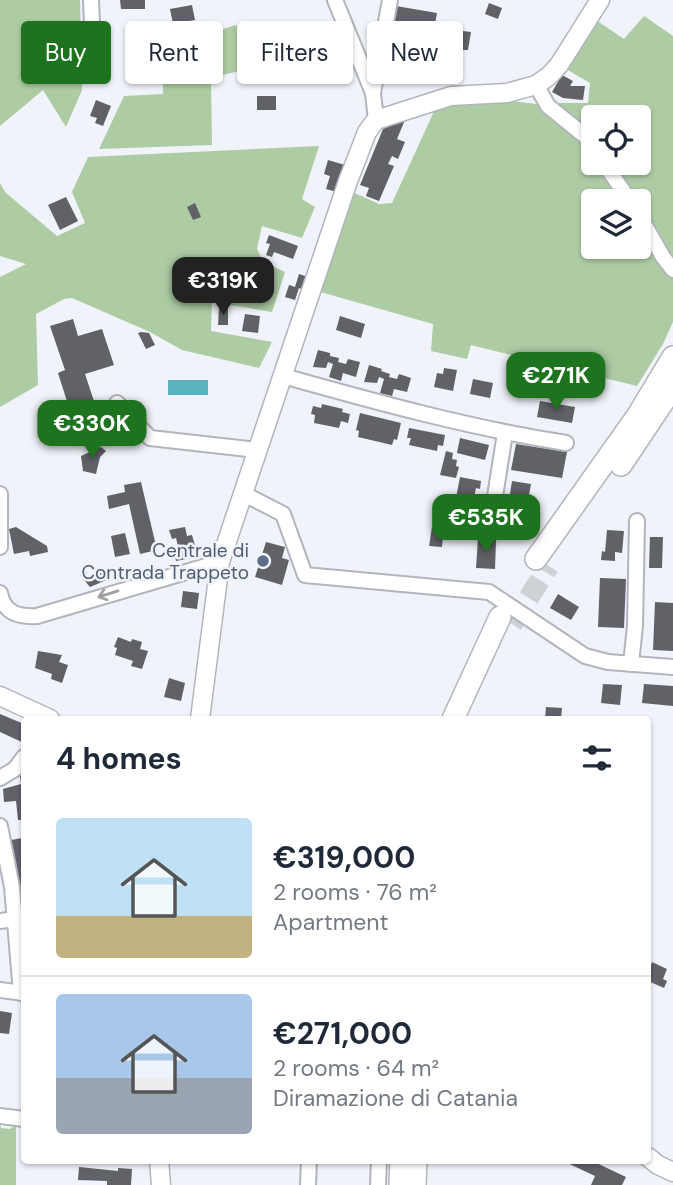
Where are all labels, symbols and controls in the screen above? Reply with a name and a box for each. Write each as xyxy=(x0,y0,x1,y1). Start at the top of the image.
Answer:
chip: Buy xyxy=(21,21,111,84)
chip: Rent xyxy=(125,21,223,84)
chip: Filters xyxy=(237,21,353,84)
chip: New xyxy=(367,21,463,84)
map controls xyxy=(581,105,651,259)
button: locate xyxy=(581,105,651,175)
button: layers xyxy=(581,189,651,259)
pin: €319K xyxy=(174,258,272,317)
text: €319K xyxy=(188,265,258,295)
pin: €271K xyxy=(507,352,605,412)
text: €271K xyxy=(522,360,590,390)
pin: €330K xyxy=(43,400,141,460)
text: €330K xyxy=(53,408,131,438)
pin: €535K xyxy=(437,494,535,554)
text: €535K xyxy=(448,502,524,532)
place label: Centrale di Contrada Trappeto xyxy=(81,538,249,585)
marker: Centrale di Contrada Trappeto xyxy=(255,553,271,569)
one-way arrow xyxy=(97,589,119,602)
text: 4 homes xyxy=(56,739,182,778)
icon: filters xyxy=(578,739,616,777)
text: €319,000 xyxy=(273,838,415,877)
icon: home xyxy=(112,846,196,930)
text: 2 rooms · 76 m² xyxy=(273,877,437,907)
text: Apartment xyxy=(273,907,388,937)
text: €271,000 xyxy=(273,1014,412,1053)
icon: home xyxy=(112,1022,196,1106)
text: 2 rooms · 64 m² xyxy=(273,1053,439,1083)
text: Diramazione di Catania xyxy=(273,1083,518,1113)

